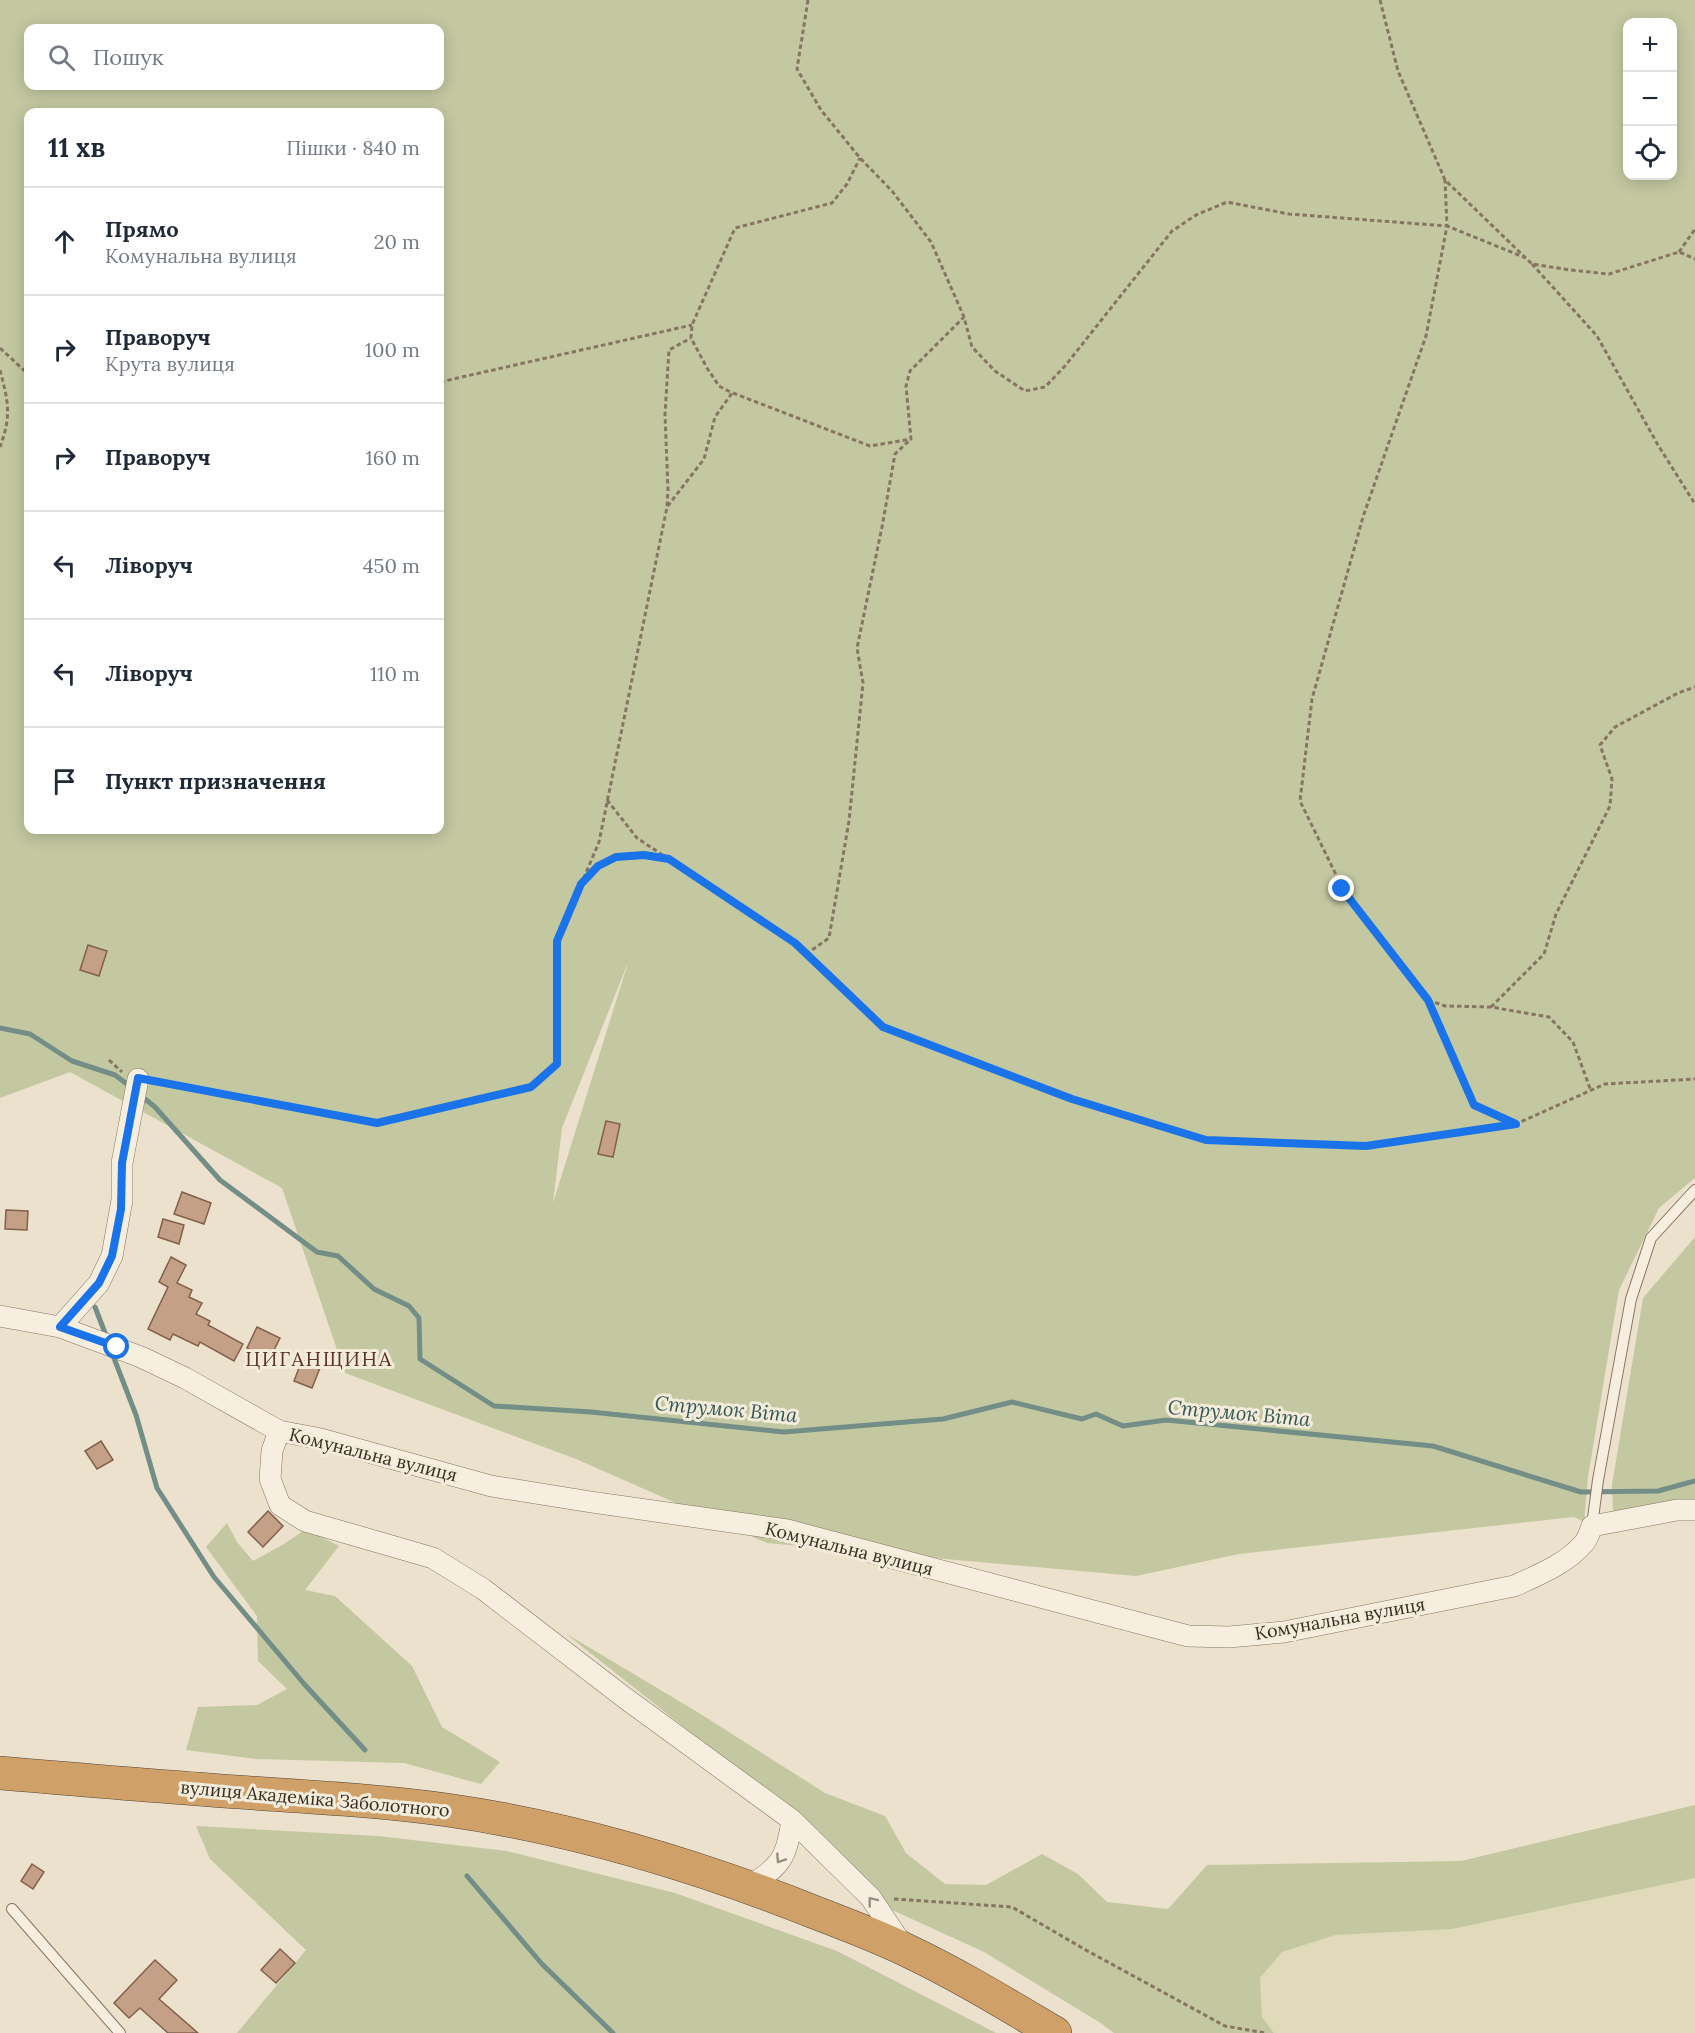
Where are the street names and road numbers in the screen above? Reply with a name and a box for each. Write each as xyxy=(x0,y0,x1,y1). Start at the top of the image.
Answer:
street label: Комунальна вулиця xyxy=(287,1422,460,1487)
street label: Комунальна вулиця xyxy=(763,1516,936,1581)
street label: Комунальна вулиця xyxy=(1253,1592,1427,1645)
street label: вулиця Академіка Заболотного xyxy=(180,1775,450,1822)

